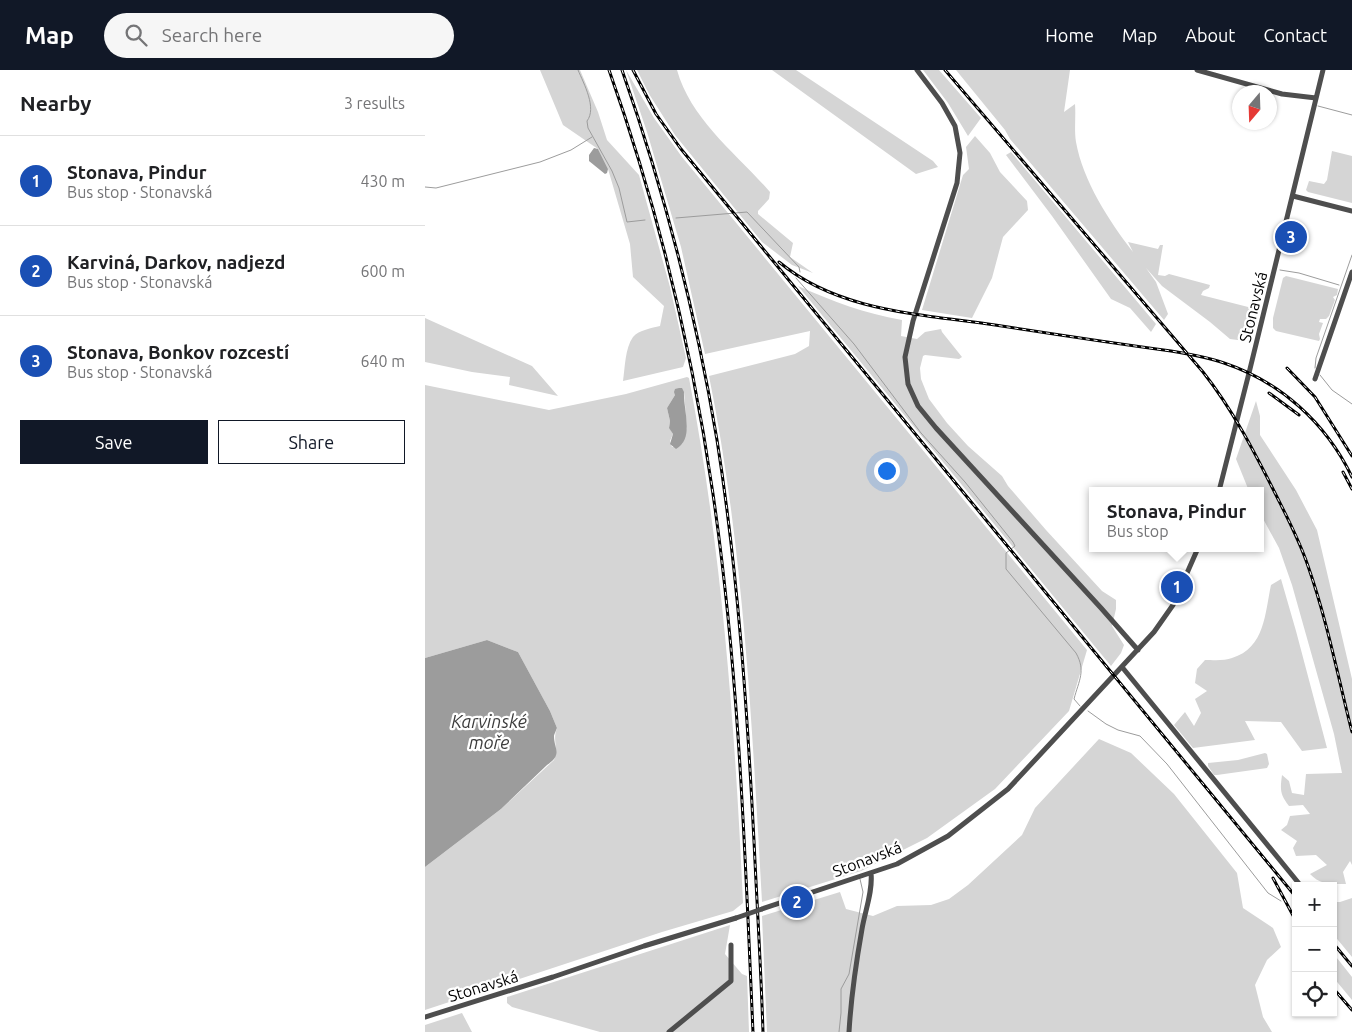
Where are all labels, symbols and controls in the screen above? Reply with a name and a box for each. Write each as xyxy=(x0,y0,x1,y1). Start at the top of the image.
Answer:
search box xyxy=(104,13,454,58)
icon: search xyxy=(122,21,150,49)
text: Map xyxy=(25,22,74,49)
text: Search here xyxy=(162,24,262,46)
text: Home xyxy=(1045,25,1094,45)
text: Map xyxy=(1122,25,1157,45)
text: About xyxy=(1185,25,1235,45)
text: Contact xyxy=(1263,25,1327,45)
north arrow xyxy=(1232,85,1277,130)
text: Nearby xyxy=(20,91,91,115)
text: 3 results xyxy=(344,94,405,112)
text: Stonava, Pindur xyxy=(67,161,207,183)
text: 1 xyxy=(31,172,41,190)
text: 430 m xyxy=(360,172,405,190)
text: Bus stop · Stonavská xyxy=(67,183,212,201)
pin: 3 xyxy=(1275,218,1307,256)
text: Karviná, Darkov, nadjezd xyxy=(67,251,285,273)
text: 2 xyxy=(31,262,41,280)
text: 600 m xyxy=(360,262,405,280)
street label: Stonavská xyxy=(1236,270,1270,344)
text: Bus stop · Stonavská xyxy=(67,273,212,291)
text: Stonava, Bonkov rozcestí xyxy=(67,341,289,363)
text: 3 xyxy=(31,352,41,370)
text: 640 m xyxy=(360,352,405,370)
text: Bus stop · Stonavská xyxy=(67,363,212,381)
button: Save xyxy=(20,420,208,464)
button: Share xyxy=(218,420,405,464)
your location xyxy=(874,458,900,484)
popup xyxy=(1089,487,1264,552)
text: Stonava, Pindur xyxy=(1107,500,1246,522)
text: Bus stop xyxy=(1107,522,1169,540)
pin: 1 xyxy=(1161,568,1193,606)
water label: Karvinské moře xyxy=(451,711,527,752)
street label: Stonavská xyxy=(830,838,904,880)
map controls xyxy=(1292,882,1337,1017)
button: + xyxy=(1292,882,1337,927)
pin: 2 xyxy=(781,883,813,921)
button: − xyxy=(1292,927,1337,972)
street label: Stonavská xyxy=(446,967,520,1005)
button: locate xyxy=(1292,972,1337,1017)

